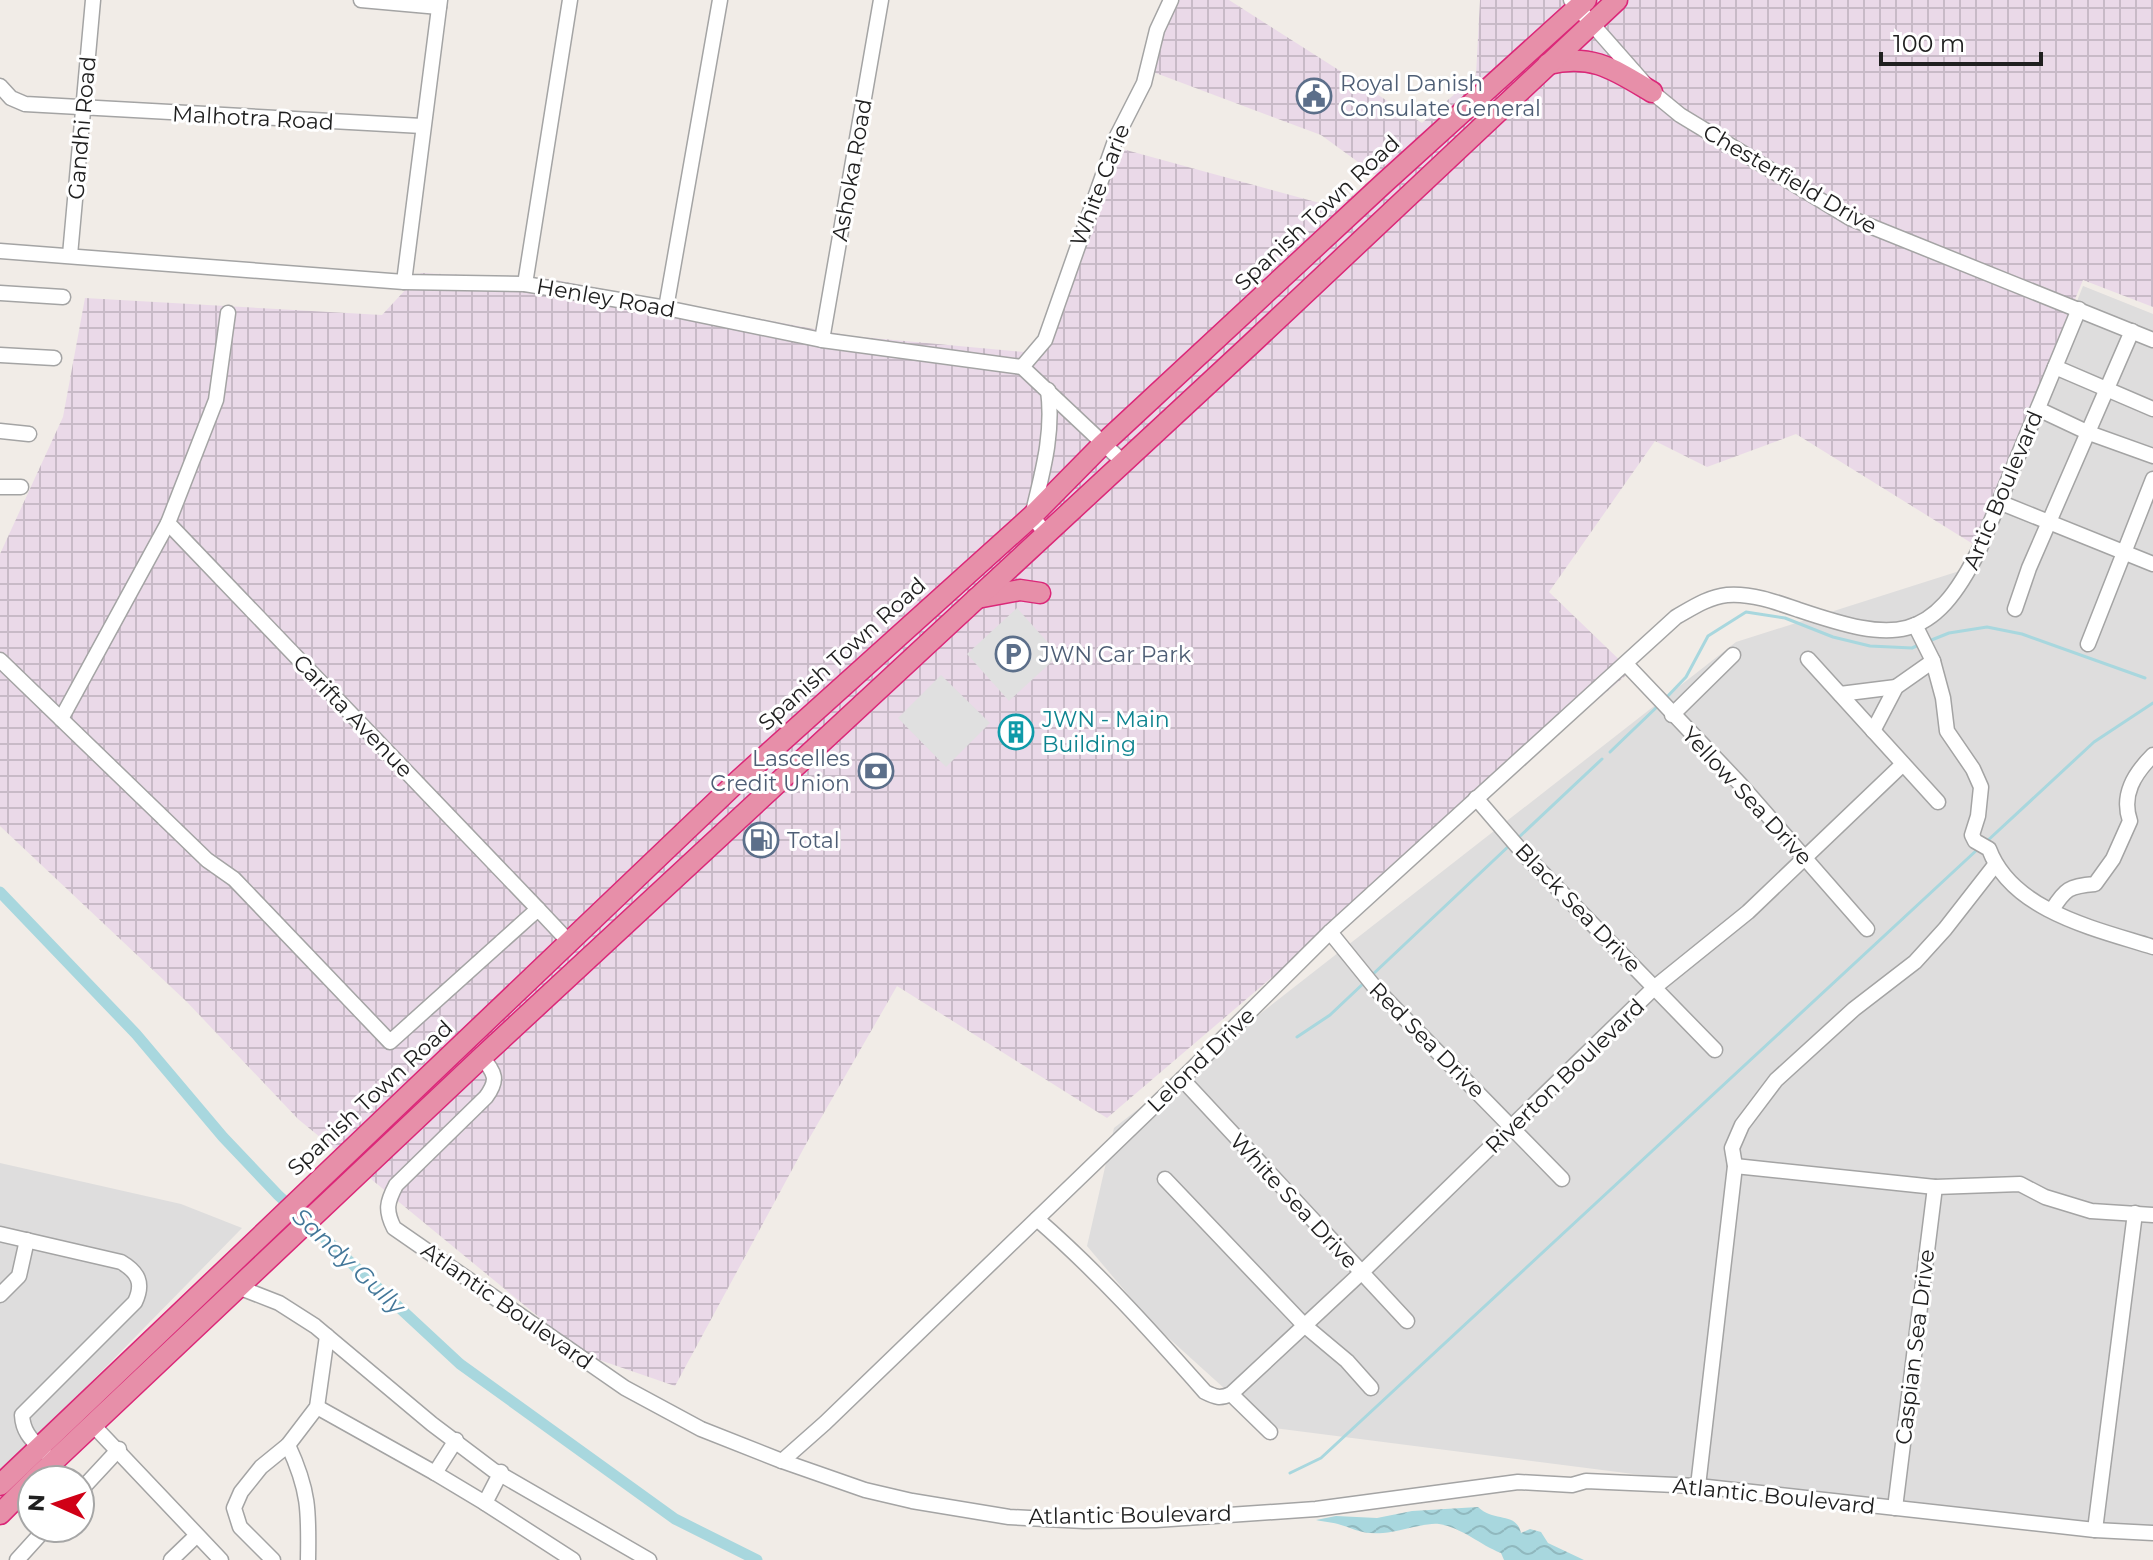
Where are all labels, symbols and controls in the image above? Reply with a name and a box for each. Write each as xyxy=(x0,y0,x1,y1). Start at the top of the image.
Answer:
scale bar xyxy=(1881,16,2041,66)
text: 100 m xyxy=(1893,29,1965,58)
street label: Gandhi Road xyxy=(62,55,102,201)
place label: Royal Danish Consulate General xyxy=(1340,70,1541,122)
public building icon: Royal Danish Consulate General xyxy=(1295,77,1333,115)
street label: Ashoka Road xyxy=(826,97,878,243)
street label: Malhotra Road xyxy=(172,100,334,136)
street label: Chesterfield Drive xyxy=(1698,118,1882,240)
street label: White Carie xyxy=(1064,120,1136,250)
street label: Spanish Town Road xyxy=(1229,130,1405,296)
street label: Henley Road xyxy=(535,273,677,323)
street label: Artic Boulevard xyxy=(1957,406,2049,574)
street label: Spanish Town Road xyxy=(753,572,931,736)
parking icon: JWN Car Park xyxy=(994,635,1032,673)
place label: JWN Car Park xyxy=(1038,641,1192,668)
street label: Carifta Avenue xyxy=(287,649,419,783)
place label: JWN - Main Building xyxy=(1041,706,1170,758)
building icon: JWN - Main Building xyxy=(997,713,1035,751)
street label: Yellow Sea Drive xyxy=(1676,721,1818,871)
place label: Lascelles Credit Union xyxy=(710,745,850,797)
bank icon: Lascelles Credit Union xyxy=(857,752,895,790)
fuel station icon: Total xyxy=(742,821,780,859)
place label: Total xyxy=(787,827,840,854)
street label: Black Sea Drive xyxy=(1509,838,1647,978)
street label: Red Sea Drive xyxy=(1363,976,1491,1104)
street label: Riverton Boulevard xyxy=(1480,993,1650,1159)
street label: Lelond Drive xyxy=(1142,1002,1260,1118)
street label: Spanish Town Road xyxy=(282,1015,458,1181)
street label: White Sea Drive xyxy=(1224,1128,1364,1274)
water label: Sandy Gully xyxy=(287,1202,413,1322)
street label: Atlantic Boulevard xyxy=(416,1237,598,1375)
street label: Caspian Sea Drive xyxy=(1890,1248,1940,1446)
north arrow xyxy=(16,1464,96,1544)
street label: Atlantic Boulevard xyxy=(1671,1472,1877,1520)
text: N xyxy=(23,1493,50,1513)
street label: Atlantic Boulevard xyxy=(1028,1500,1232,1530)

